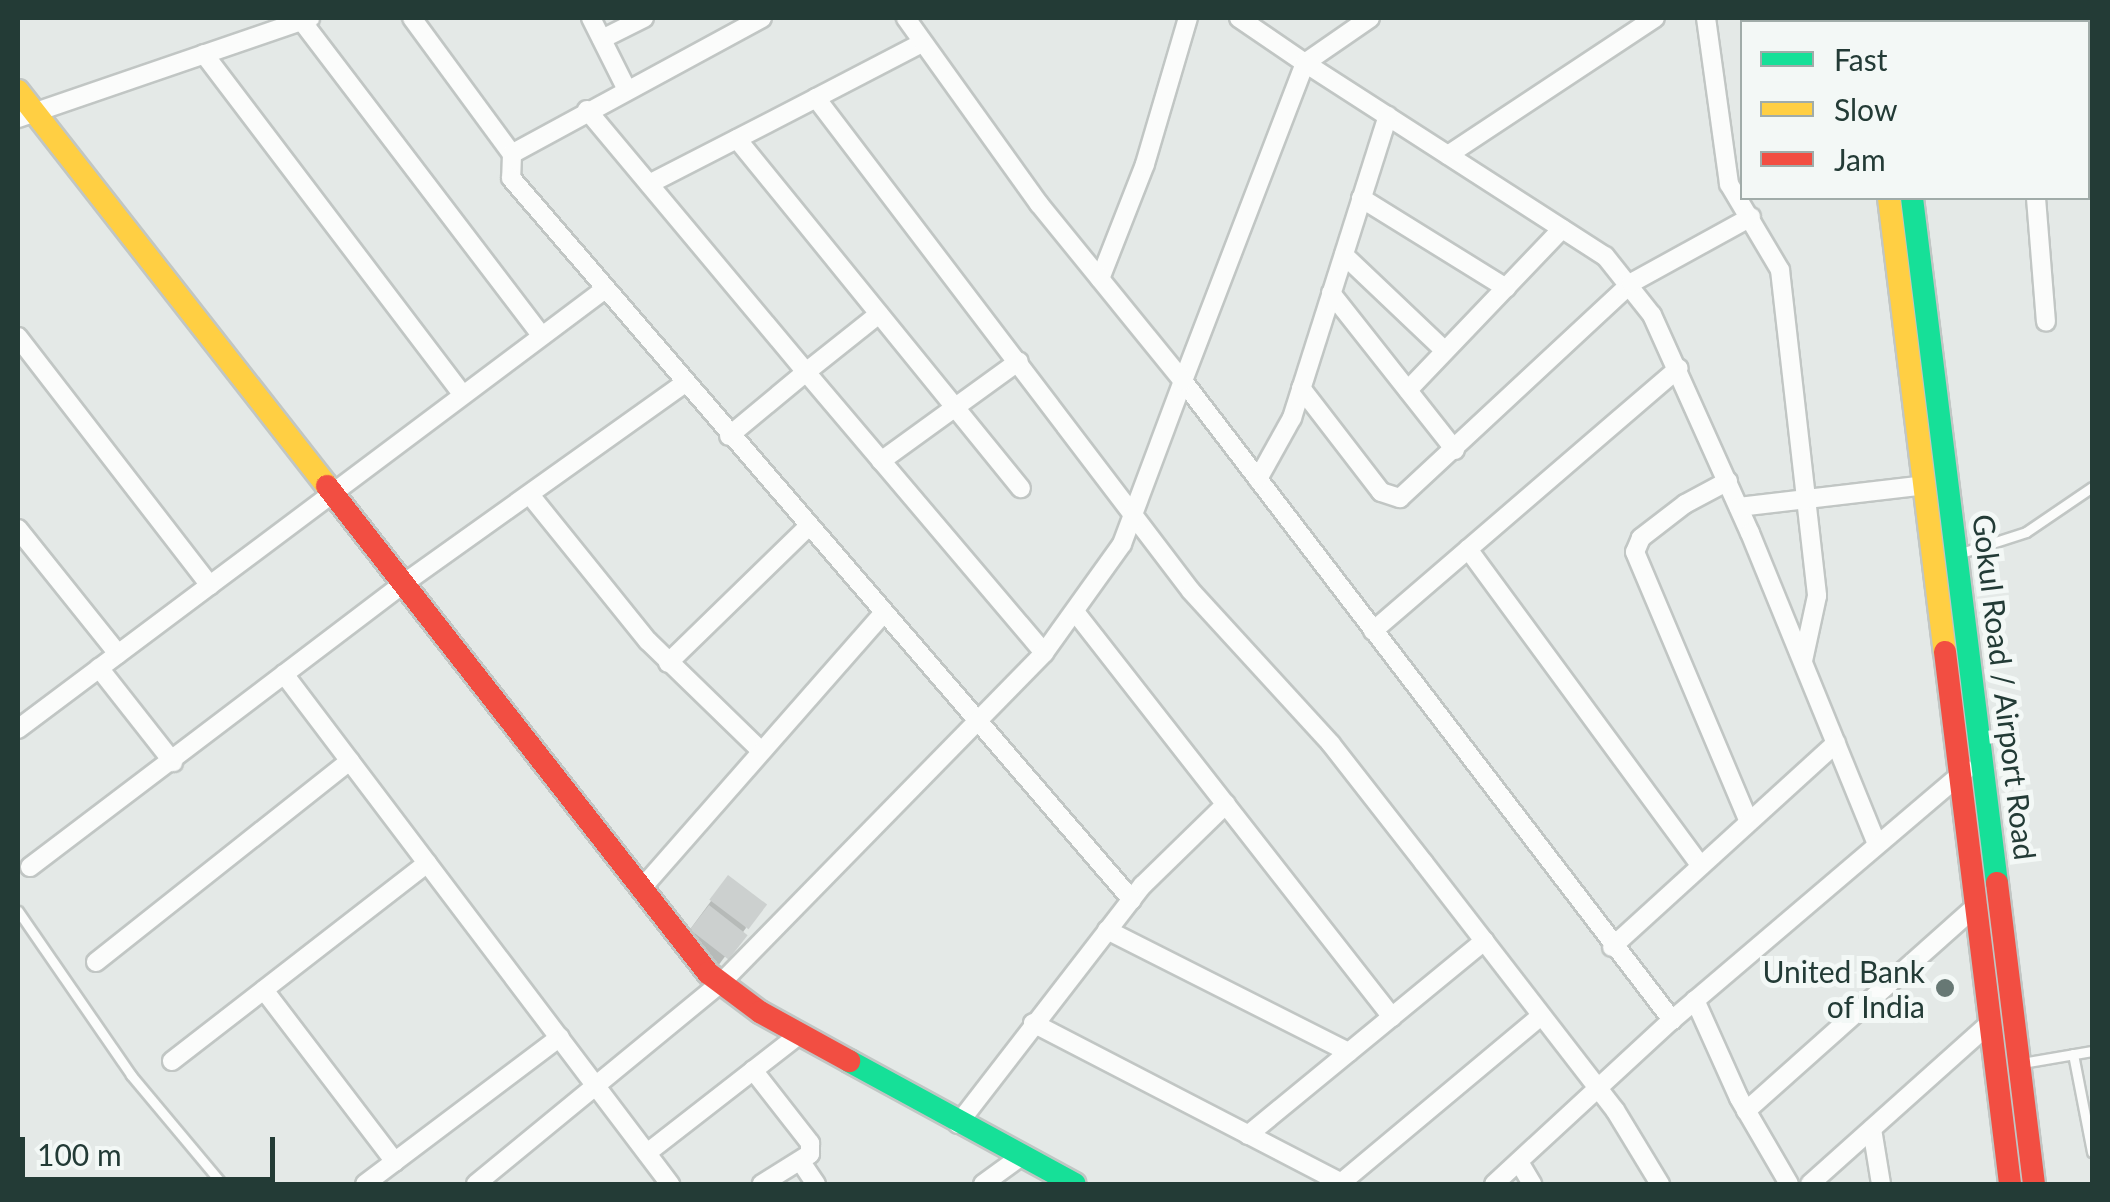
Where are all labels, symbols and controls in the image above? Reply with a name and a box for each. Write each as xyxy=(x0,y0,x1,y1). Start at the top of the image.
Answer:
legend xyxy=(1740,20,2090,200)
text: Fast xyxy=(1834,41,1888,77)
text: Slow xyxy=(1834,91,1897,127)
text: Jam xyxy=(1834,141,1886,177)
street label: Gokul Road / Airport Road xyxy=(1966,512,2044,862)
place label: United Bank of India xyxy=(1762,953,1925,1024)
marker: United Bank of India xyxy=(1934,977,1956,999)
scale bar xyxy=(25,1117,280,1179)
text: 100 m xyxy=(37,1136,122,1172)

